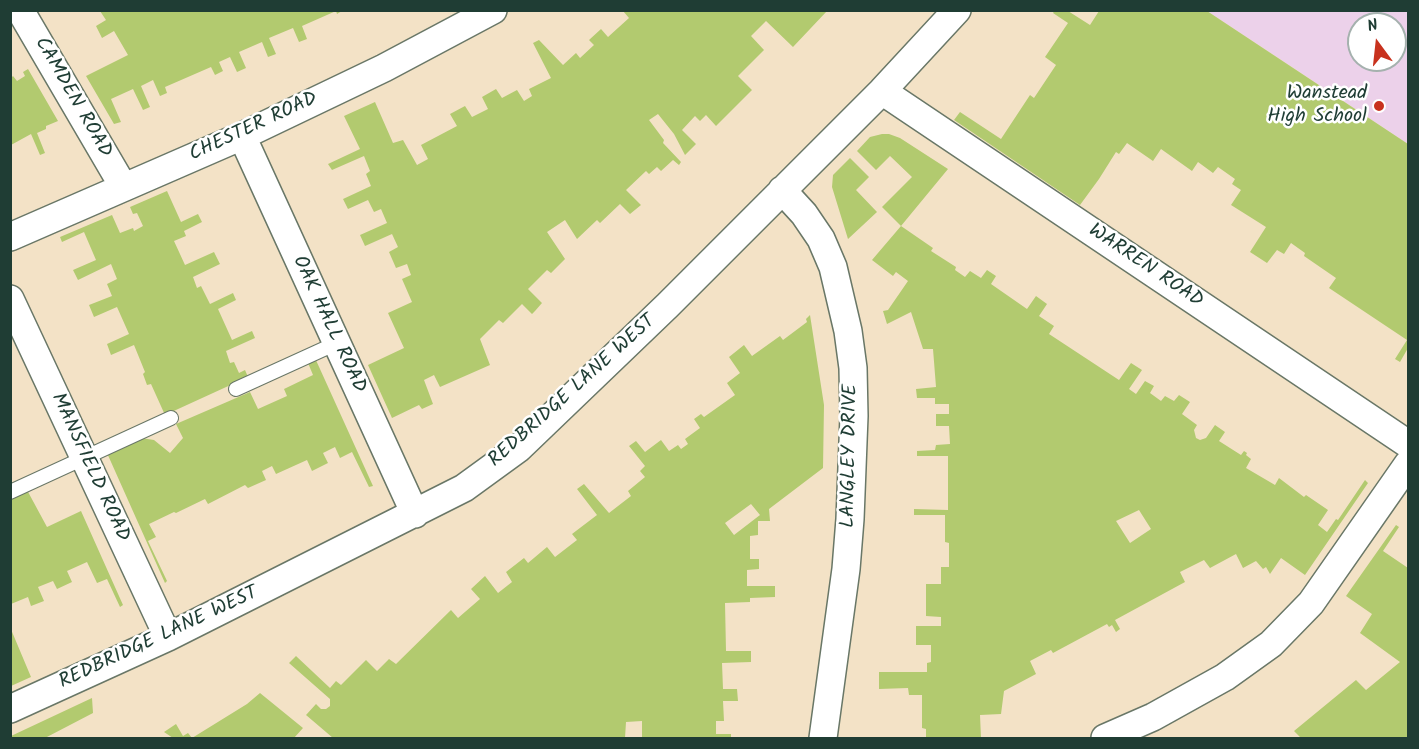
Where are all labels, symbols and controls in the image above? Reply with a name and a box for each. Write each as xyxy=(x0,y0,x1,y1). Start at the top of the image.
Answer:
north arrow xyxy=(1347,12,1407,72)
text: N xyxy=(1365,13,1381,39)
street label: CAMDEN ROAD xyxy=(28,34,116,162)
place label: Wanstead High School xyxy=(1267,83,1367,130)
street label: CHESTER ROAD xyxy=(186,88,322,168)
marker: Wanstead High School xyxy=(1372,99,1386,113)
street label: WARREN ROAD xyxy=(1083,220,1207,314)
street label: OAK HALL ROAD xyxy=(286,253,370,397)
street label: REDBRIDGE LANE WEST xyxy=(484,311,662,473)
street label: LANGLEY DRIVE xyxy=(838,384,864,528)
street label: MANSFIELD ROAD xyxy=(44,390,134,546)
street label: REDBRIDGE LANE WEST xyxy=(56,582,262,696)

